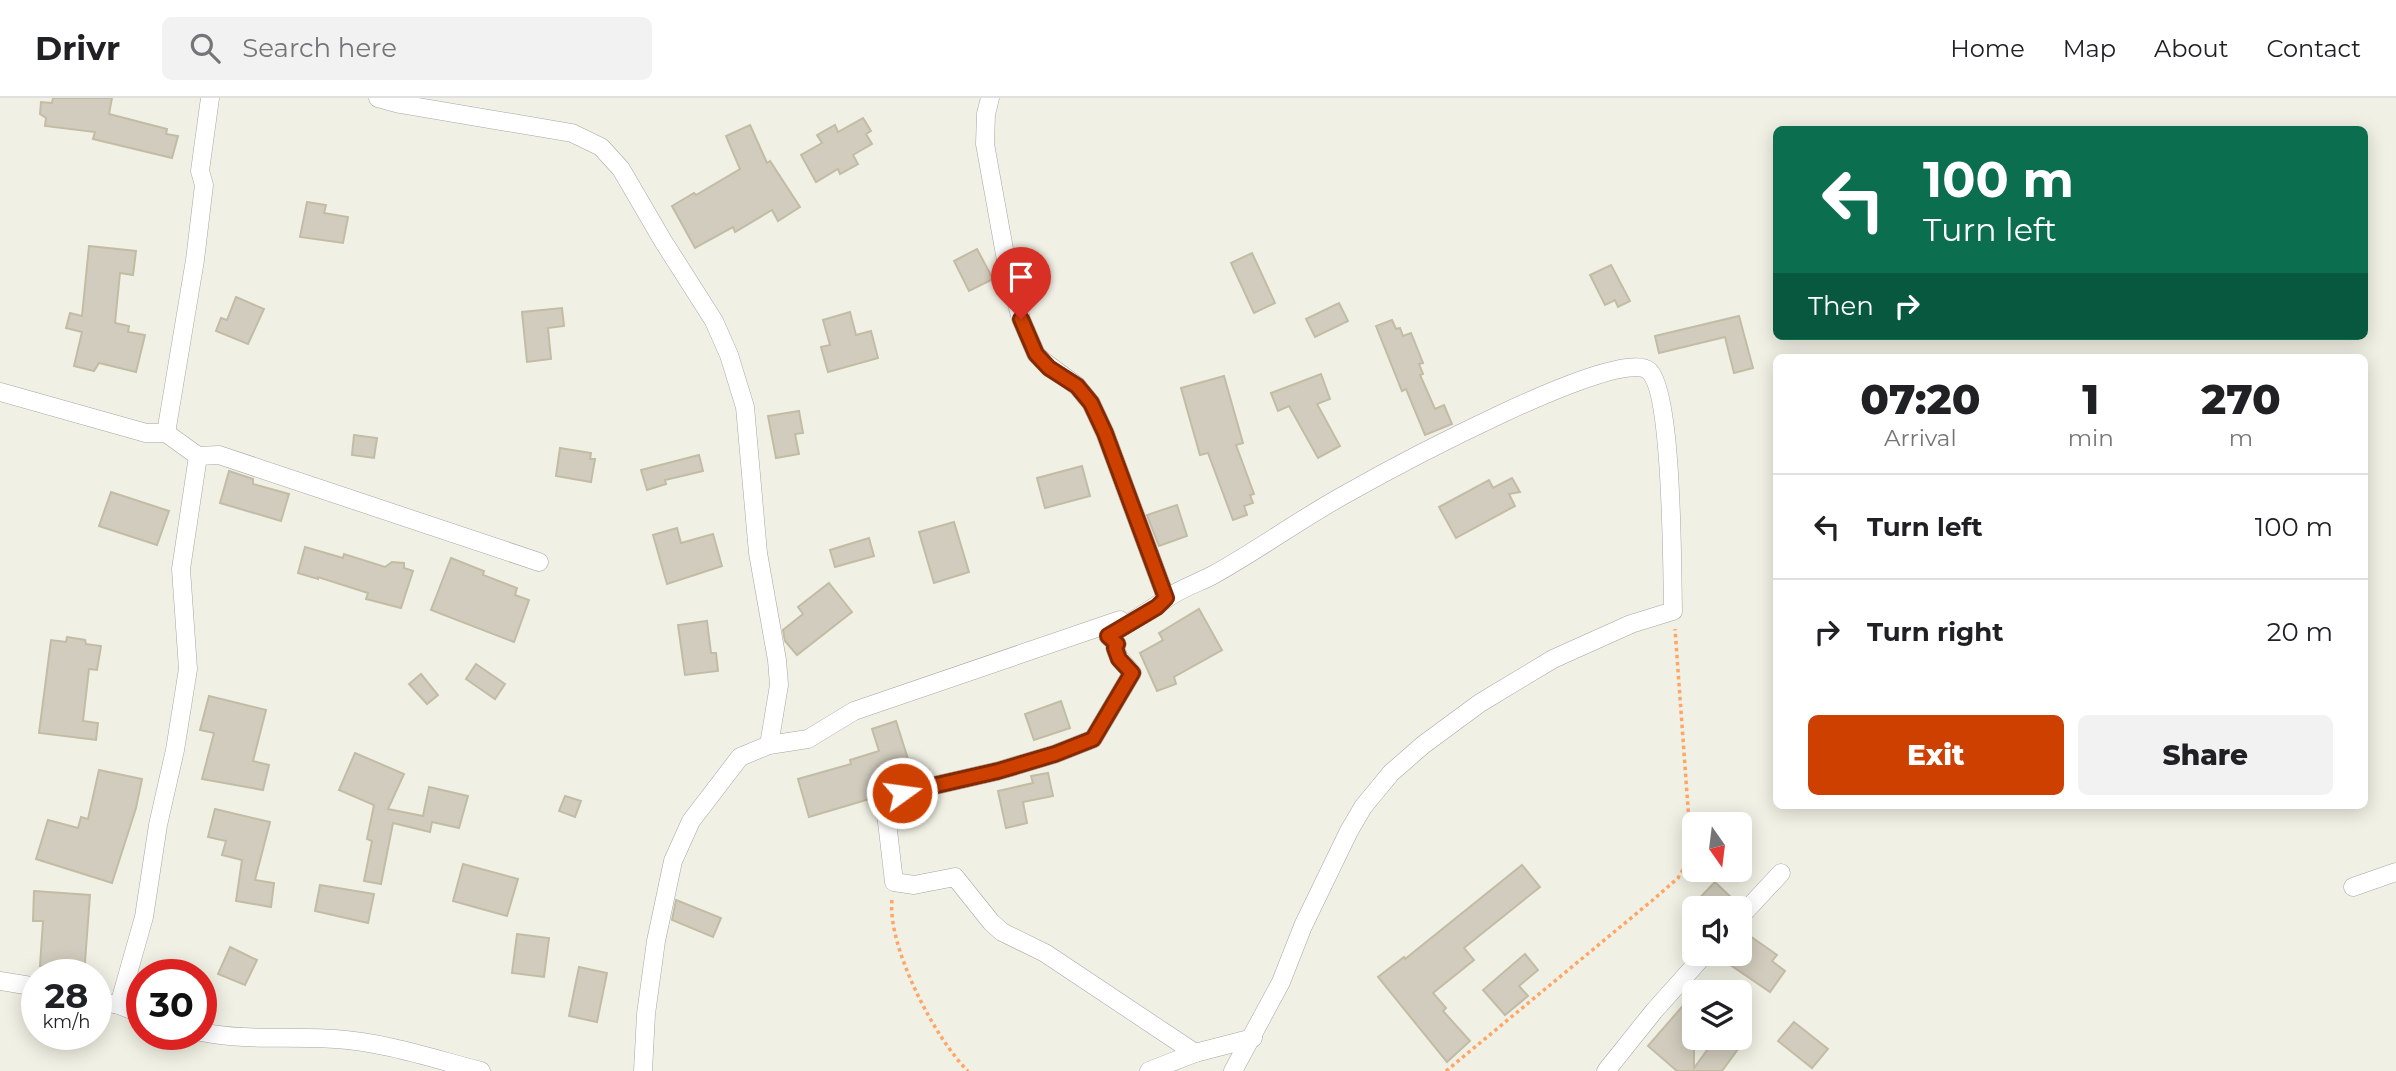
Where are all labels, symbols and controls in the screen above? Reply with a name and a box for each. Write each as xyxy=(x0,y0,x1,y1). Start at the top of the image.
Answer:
search box xyxy=(162,17,652,80)
text: Drivr xyxy=(35,28,120,68)
icon: search xyxy=(186,29,224,67)
text: Search here xyxy=(242,32,397,64)
text: Home xyxy=(1950,34,2025,63)
text: Map xyxy=(2063,34,2116,63)
text: About xyxy=(2154,34,2228,63)
text: Contact xyxy=(2266,34,2361,63)
text: 100 m xyxy=(1923,150,2074,209)
icon: left xyxy=(1808,154,1899,245)
text: Turn left xyxy=(1923,210,2057,249)
pin xyxy=(991,247,1051,319)
icon: arrive xyxy=(1002,258,1040,296)
icon: right xyxy=(1888,287,1926,325)
text: Then xyxy=(1808,290,1874,322)
text: 07:20 xyxy=(1860,373,1980,425)
text: 1 xyxy=(2082,373,2099,425)
text: 270 xyxy=(2201,373,2281,425)
text: Arrival xyxy=(1884,424,1957,452)
text: min xyxy=(2068,424,2114,452)
text: m xyxy=(2229,424,2253,452)
icon: left xyxy=(1808,508,1846,546)
text: Turn left xyxy=(1867,511,1983,543)
text: 100 m xyxy=(2255,511,2333,543)
icon: right xyxy=(1808,613,1846,651)
text: Turn right xyxy=(1867,616,2003,648)
text: 20 m xyxy=(2267,616,2333,648)
button: Exit xyxy=(1808,715,2064,795)
button: Share xyxy=(2078,715,2333,795)
position arrow xyxy=(865,756,939,830)
north arrow xyxy=(1682,812,1752,882)
map controls xyxy=(1682,812,1752,1050)
button: sound xyxy=(1682,896,1752,966)
speed limit sign: 30 xyxy=(126,959,217,1050)
text: 28 xyxy=(45,974,88,1017)
button: layers xyxy=(1682,980,1752,1050)
text: km/h xyxy=(42,1011,91,1033)

